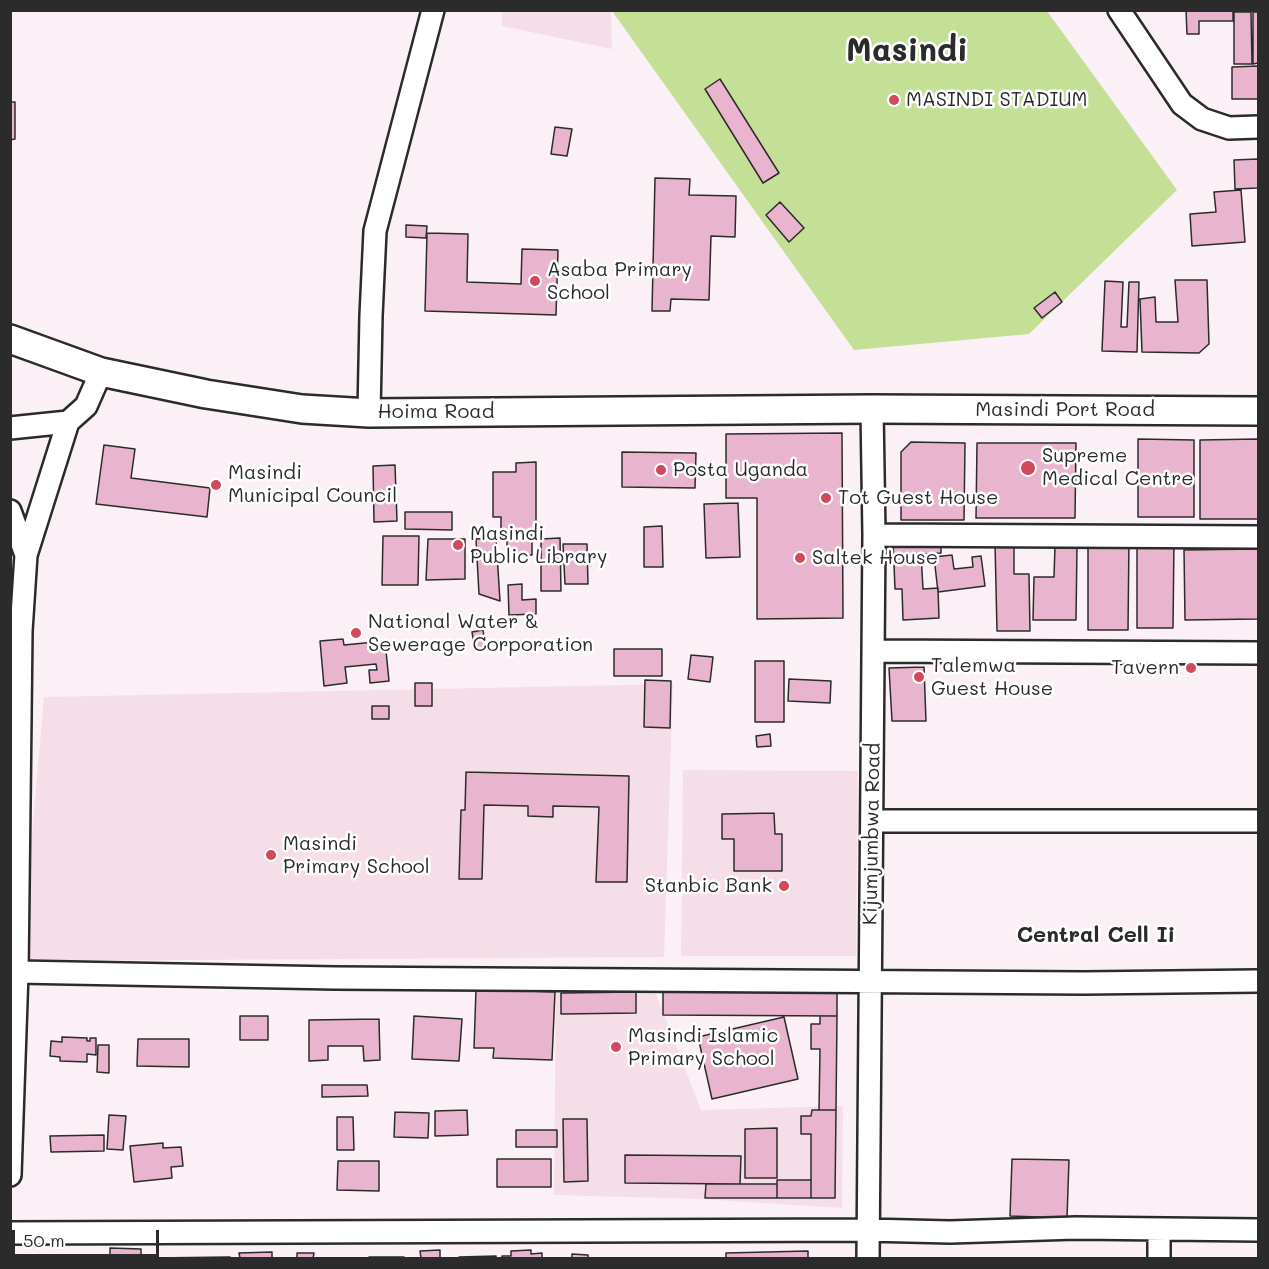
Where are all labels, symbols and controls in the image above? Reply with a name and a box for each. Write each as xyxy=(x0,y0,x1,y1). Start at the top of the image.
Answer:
district label: Masindi xyxy=(846,32,968,70)
place label: MASINDI STADIUM xyxy=(906,88,1087,112)
marker: MASINDI STADIUM xyxy=(887,93,901,107)
place label: Asaba Primary School xyxy=(547,258,692,305)
marker: Asaba Primary School xyxy=(528,274,542,288)
street label: Masindi Port Road xyxy=(975,398,1155,422)
street label: Hoima Road xyxy=(378,400,494,424)
place label: Supreme Medical Centre xyxy=(1042,444,1194,491)
place label: Posta Uganda xyxy=(673,458,808,482)
marker: Supreme Medical Centre xyxy=(1019,459,1037,477)
place label: Masindi Municipal Council xyxy=(228,461,397,508)
marker: Posta Uganda xyxy=(654,463,668,477)
marker: Masindi Municipal Council xyxy=(209,478,223,492)
place label: Tot Guest House xyxy=(838,486,998,510)
marker: Tot Guest House xyxy=(819,491,833,505)
place label: Masindi Public Library xyxy=(470,522,608,569)
marker: Masindi Public Library xyxy=(451,538,465,552)
place label: Saltek House xyxy=(812,546,938,570)
marker: Saltek House xyxy=(793,551,807,565)
place label: National Water & Sewerage Corporation xyxy=(368,610,593,657)
marker: National Water & Sewerage Corporation xyxy=(349,626,363,640)
place label: Talemwa Guest House xyxy=(931,654,1053,701)
place label: Tavern xyxy=(1111,656,1179,680)
marker: Tavern xyxy=(1184,661,1198,675)
marker: Talemwa Guest House xyxy=(912,670,926,684)
street label: Kijumjumbwa Road xyxy=(858,743,886,925)
place label: Masindi Primary School xyxy=(283,832,430,879)
marker: Masindi Primary School xyxy=(264,848,278,862)
place label: Stanbic Bank xyxy=(645,874,772,898)
marker: Stanbic Bank xyxy=(777,879,791,893)
district label: Central Cell Ii xyxy=(1017,922,1175,948)
place label: Masindi Islamic Primary School xyxy=(628,1024,778,1071)
marker: Masindi Islamic Primary School xyxy=(609,1040,623,1054)
scale bar xyxy=(15,1218,162,1256)
text: 50 m xyxy=(23,1228,65,1252)

